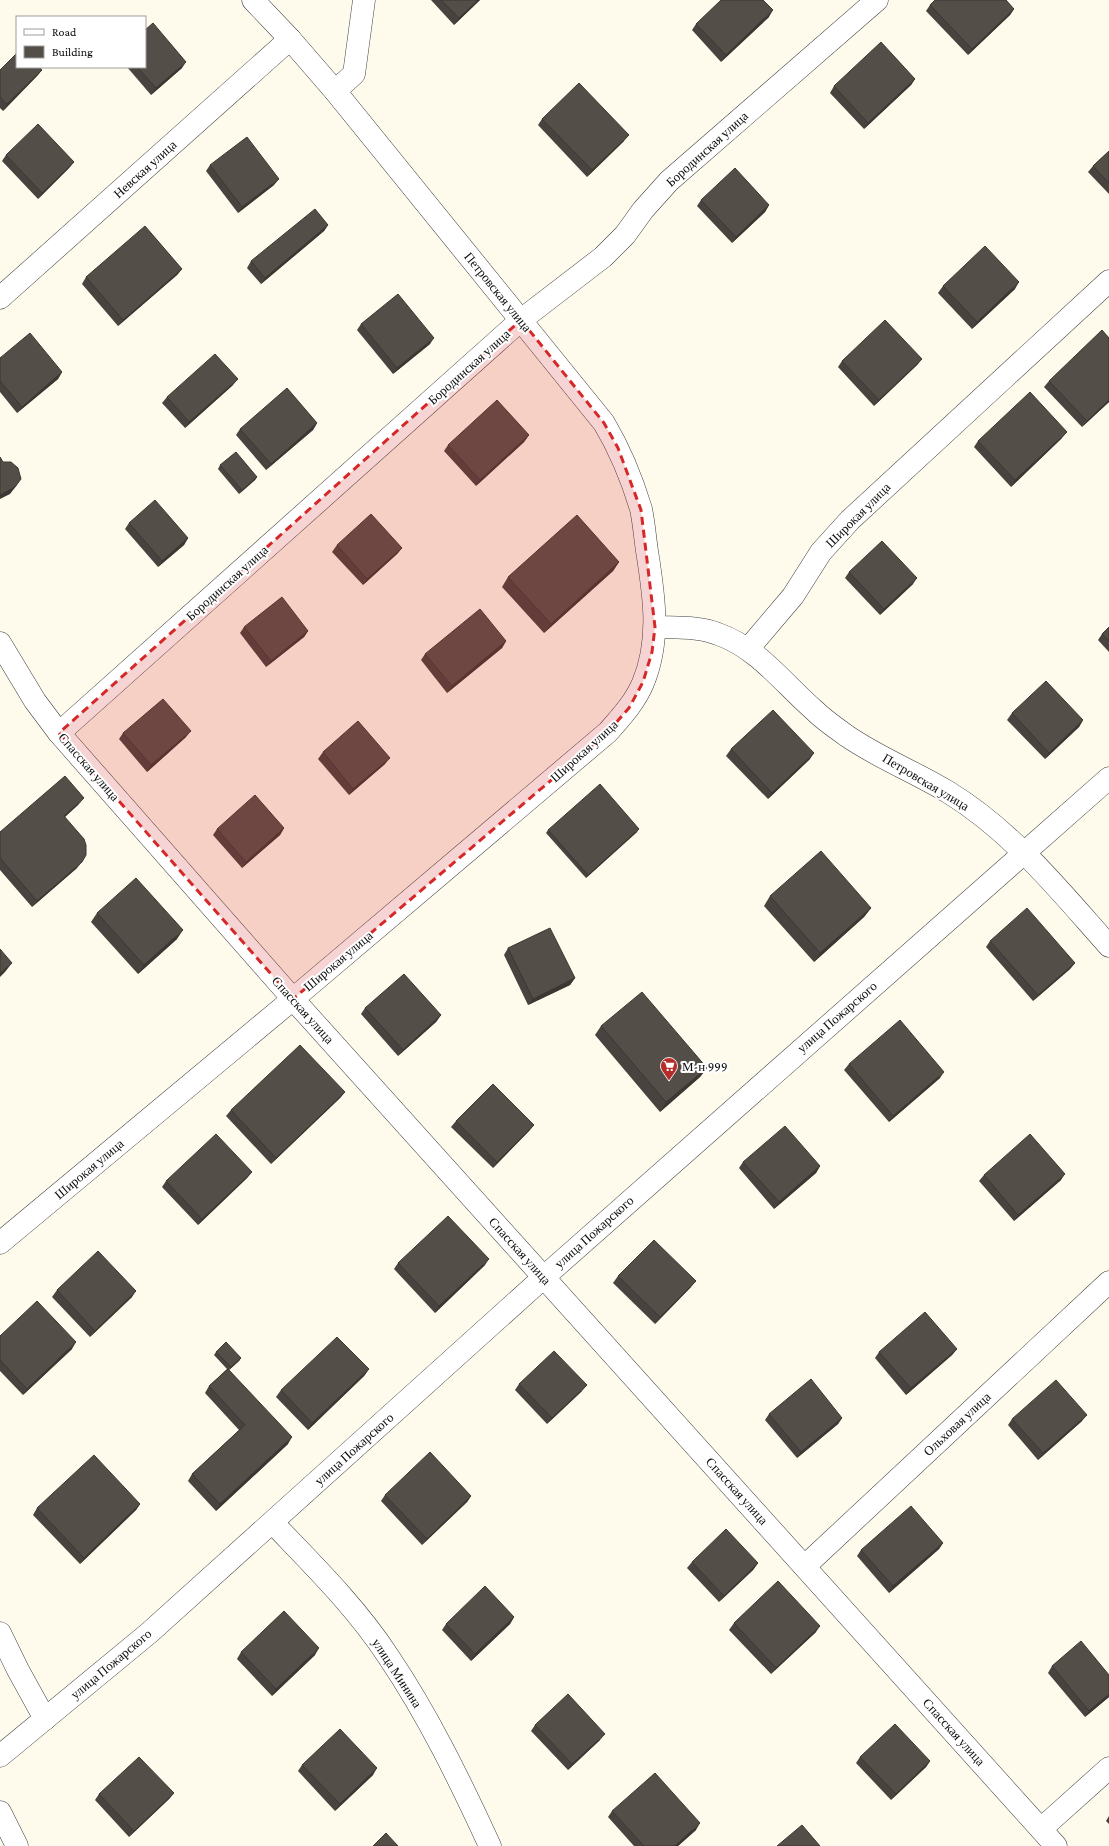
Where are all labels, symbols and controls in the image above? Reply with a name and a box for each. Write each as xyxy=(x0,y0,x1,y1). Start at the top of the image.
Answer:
legend xyxy=(16,16,146,68)
text: Road xyxy=(52,25,77,39)
text: Building xyxy=(52,45,93,59)
street label: Бородинская улица xyxy=(663,108,751,190)
street label: Невская улица xyxy=(110,137,180,201)
street label: Петровская улица xyxy=(461,249,535,335)
street label: Бородинская улица xyxy=(425,326,513,408)
street label: Широкая улица xyxy=(822,479,894,551)
street label: Бородинская улица xyxy=(183,542,271,624)
street label: Широкая улица xyxy=(547,717,621,785)
street label: Спасская улица xyxy=(55,730,123,804)
street label: Петровская улица xyxy=(880,750,972,814)
street label: Широкая улица xyxy=(300,928,376,994)
street label: Спасская улица xyxy=(269,973,337,1047)
street label: улица Пожарского xyxy=(794,978,880,1056)
supermarket icon: М-н 999 xyxy=(659,1056,679,1081)
place label: М-н 999 xyxy=(682,1059,728,1074)
street label: Широкая улица xyxy=(51,1136,127,1202)
street label: улица Пожарского xyxy=(552,1193,636,1271)
street label: Спасская улица xyxy=(486,1214,554,1288)
street label: Ольховая улица xyxy=(920,1389,994,1459)
street label: улица Пожарского xyxy=(312,1410,396,1488)
street label: Спасская улица xyxy=(703,1454,771,1528)
street label: улица Пожарского xyxy=(68,1626,154,1702)
street label: улица Минина xyxy=(369,1635,425,1711)
street label: Спасская улица xyxy=(920,1695,988,1769)

